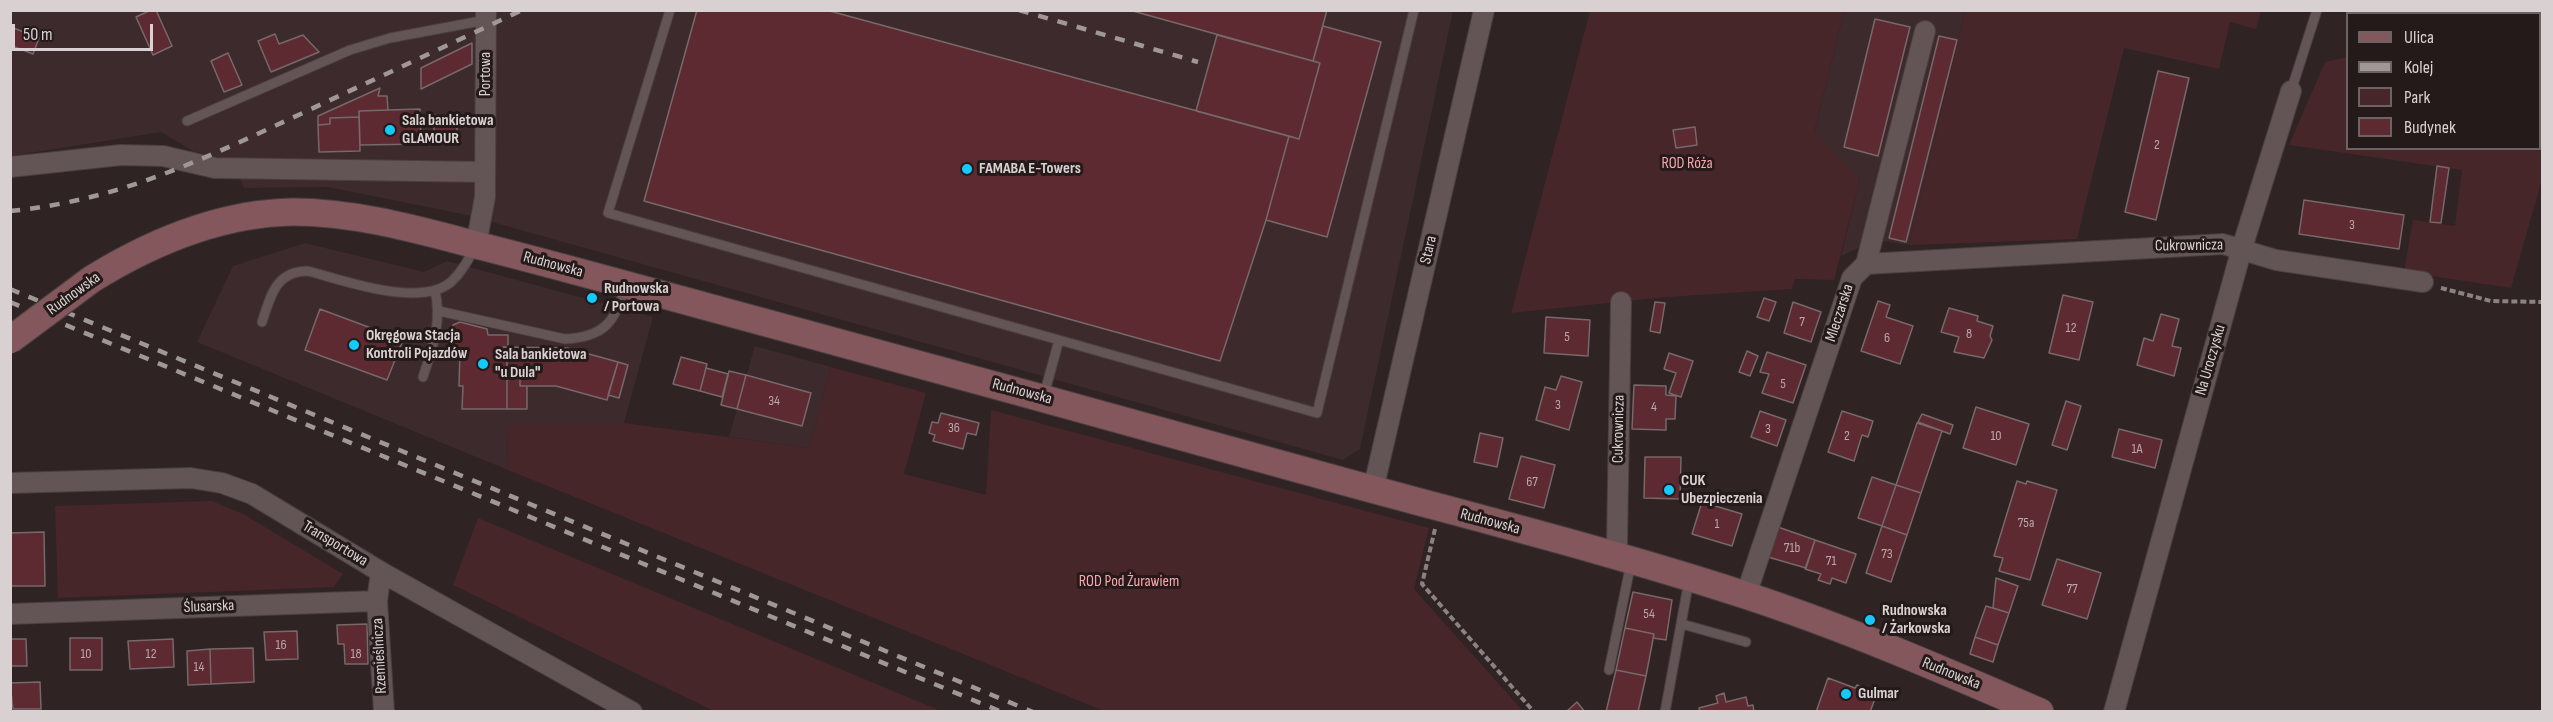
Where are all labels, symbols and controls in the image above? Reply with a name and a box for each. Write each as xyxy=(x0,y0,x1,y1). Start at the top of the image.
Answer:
scale bar xyxy=(15,12,156,50)
legend xyxy=(2346,12,2541,150)
text: 50 m xyxy=(23,24,53,45)
text: Ulica xyxy=(2404,27,2434,48)
street label: Portowa xyxy=(476,52,496,96)
text: Kolej xyxy=(2404,57,2433,78)
text: Park xyxy=(2404,87,2430,108)
place label: Sala bankietowa GLAMOUR xyxy=(402,111,494,149)
text: Budynek xyxy=(2404,117,2456,138)
marker: Sala bankietowa GLAMOUR xyxy=(383,123,397,137)
house number: 2 xyxy=(2154,137,2160,153)
park label: ROD Róża xyxy=(1661,154,1713,174)
place label: FAMABA E-Towers xyxy=(979,159,1081,179)
marker: FAMABA E-Towers xyxy=(960,162,974,176)
house number: 3 xyxy=(2349,217,2355,233)
street label: Stara xyxy=(1416,234,1442,266)
street label: Cukrownicza xyxy=(2155,236,2223,256)
street label: Rudnowska xyxy=(521,248,585,282)
street label: Rudnowska xyxy=(44,268,104,320)
place label: Rudnowska / Portowa xyxy=(604,279,669,317)
street label: Mleczarska xyxy=(1822,282,1858,344)
marker: Rudnowska / Portowa xyxy=(585,291,599,305)
house number: 7 xyxy=(1799,314,1805,330)
house number: 12 xyxy=(2066,320,2076,336)
street label: Na Uroczysku xyxy=(2192,322,2230,398)
place label: Okręgowa Stacja Kontroli Pojazdów xyxy=(366,326,467,364)
house number: 8 xyxy=(1966,326,1972,342)
house number: 5 xyxy=(1564,329,1570,345)
house number: 6 xyxy=(1884,330,1890,346)
marker: Okręgowa Stacja Kontroli Pojazdów xyxy=(347,338,361,352)
place label: Sala bankietowa "u Dula" xyxy=(495,345,587,383)
marker: Sala bankietowa "u Dula" xyxy=(476,357,490,371)
street label: Rudnowska xyxy=(990,375,1054,409)
house number: 5 xyxy=(1780,376,1786,392)
house number: 34 xyxy=(768,393,780,409)
street label: Cukrownicza xyxy=(1609,395,1629,463)
house number: 3 xyxy=(1555,397,1561,413)
house number: 4 xyxy=(1651,399,1657,415)
house number: 36 xyxy=(948,420,960,436)
house number: 3 xyxy=(1765,421,1771,437)
house number: 2 xyxy=(1844,428,1850,444)
house number: 10 xyxy=(1990,428,2002,444)
house number: 1A xyxy=(2131,441,2143,457)
place label: CUK Ubezpieczenia xyxy=(1681,471,1763,509)
house number: 67 xyxy=(1526,474,1538,490)
marker: CUK Ubezpieczenia xyxy=(1662,483,1676,497)
street label: Rudnowska xyxy=(1458,505,1522,539)
house number: 75a xyxy=(2018,515,2034,531)
house number: 1 xyxy=(1715,516,1719,532)
street label: Transportowa xyxy=(299,517,371,571)
house number: 71b xyxy=(1784,540,1800,556)
house number: 73 xyxy=(1881,546,1893,562)
house number: 71 xyxy=(1826,553,1836,569)
park label: ROD Pod Żurawiem xyxy=(1079,572,1179,592)
house number: 77 xyxy=(2066,581,2078,597)
street label: Ślusarska xyxy=(183,597,235,617)
place label: Rudnowska / Żarkowska xyxy=(1882,601,1951,639)
house number: 54 xyxy=(1643,606,1655,622)
marker: Rudnowska / Żarkowska xyxy=(1863,613,1877,627)
street label: Rzemieślnicza xyxy=(368,618,392,694)
house number: 16 xyxy=(275,637,287,653)
house number: 10 xyxy=(80,646,92,662)
house number: 12 xyxy=(146,646,156,662)
house number: 18 xyxy=(350,646,362,662)
street label: Rudnowska xyxy=(1919,654,1983,694)
house number: 14 xyxy=(194,659,204,675)
place label: Gulmar xyxy=(1858,684,1899,704)
marker: Gulmar xyxy=(1839,687,1853,701)

